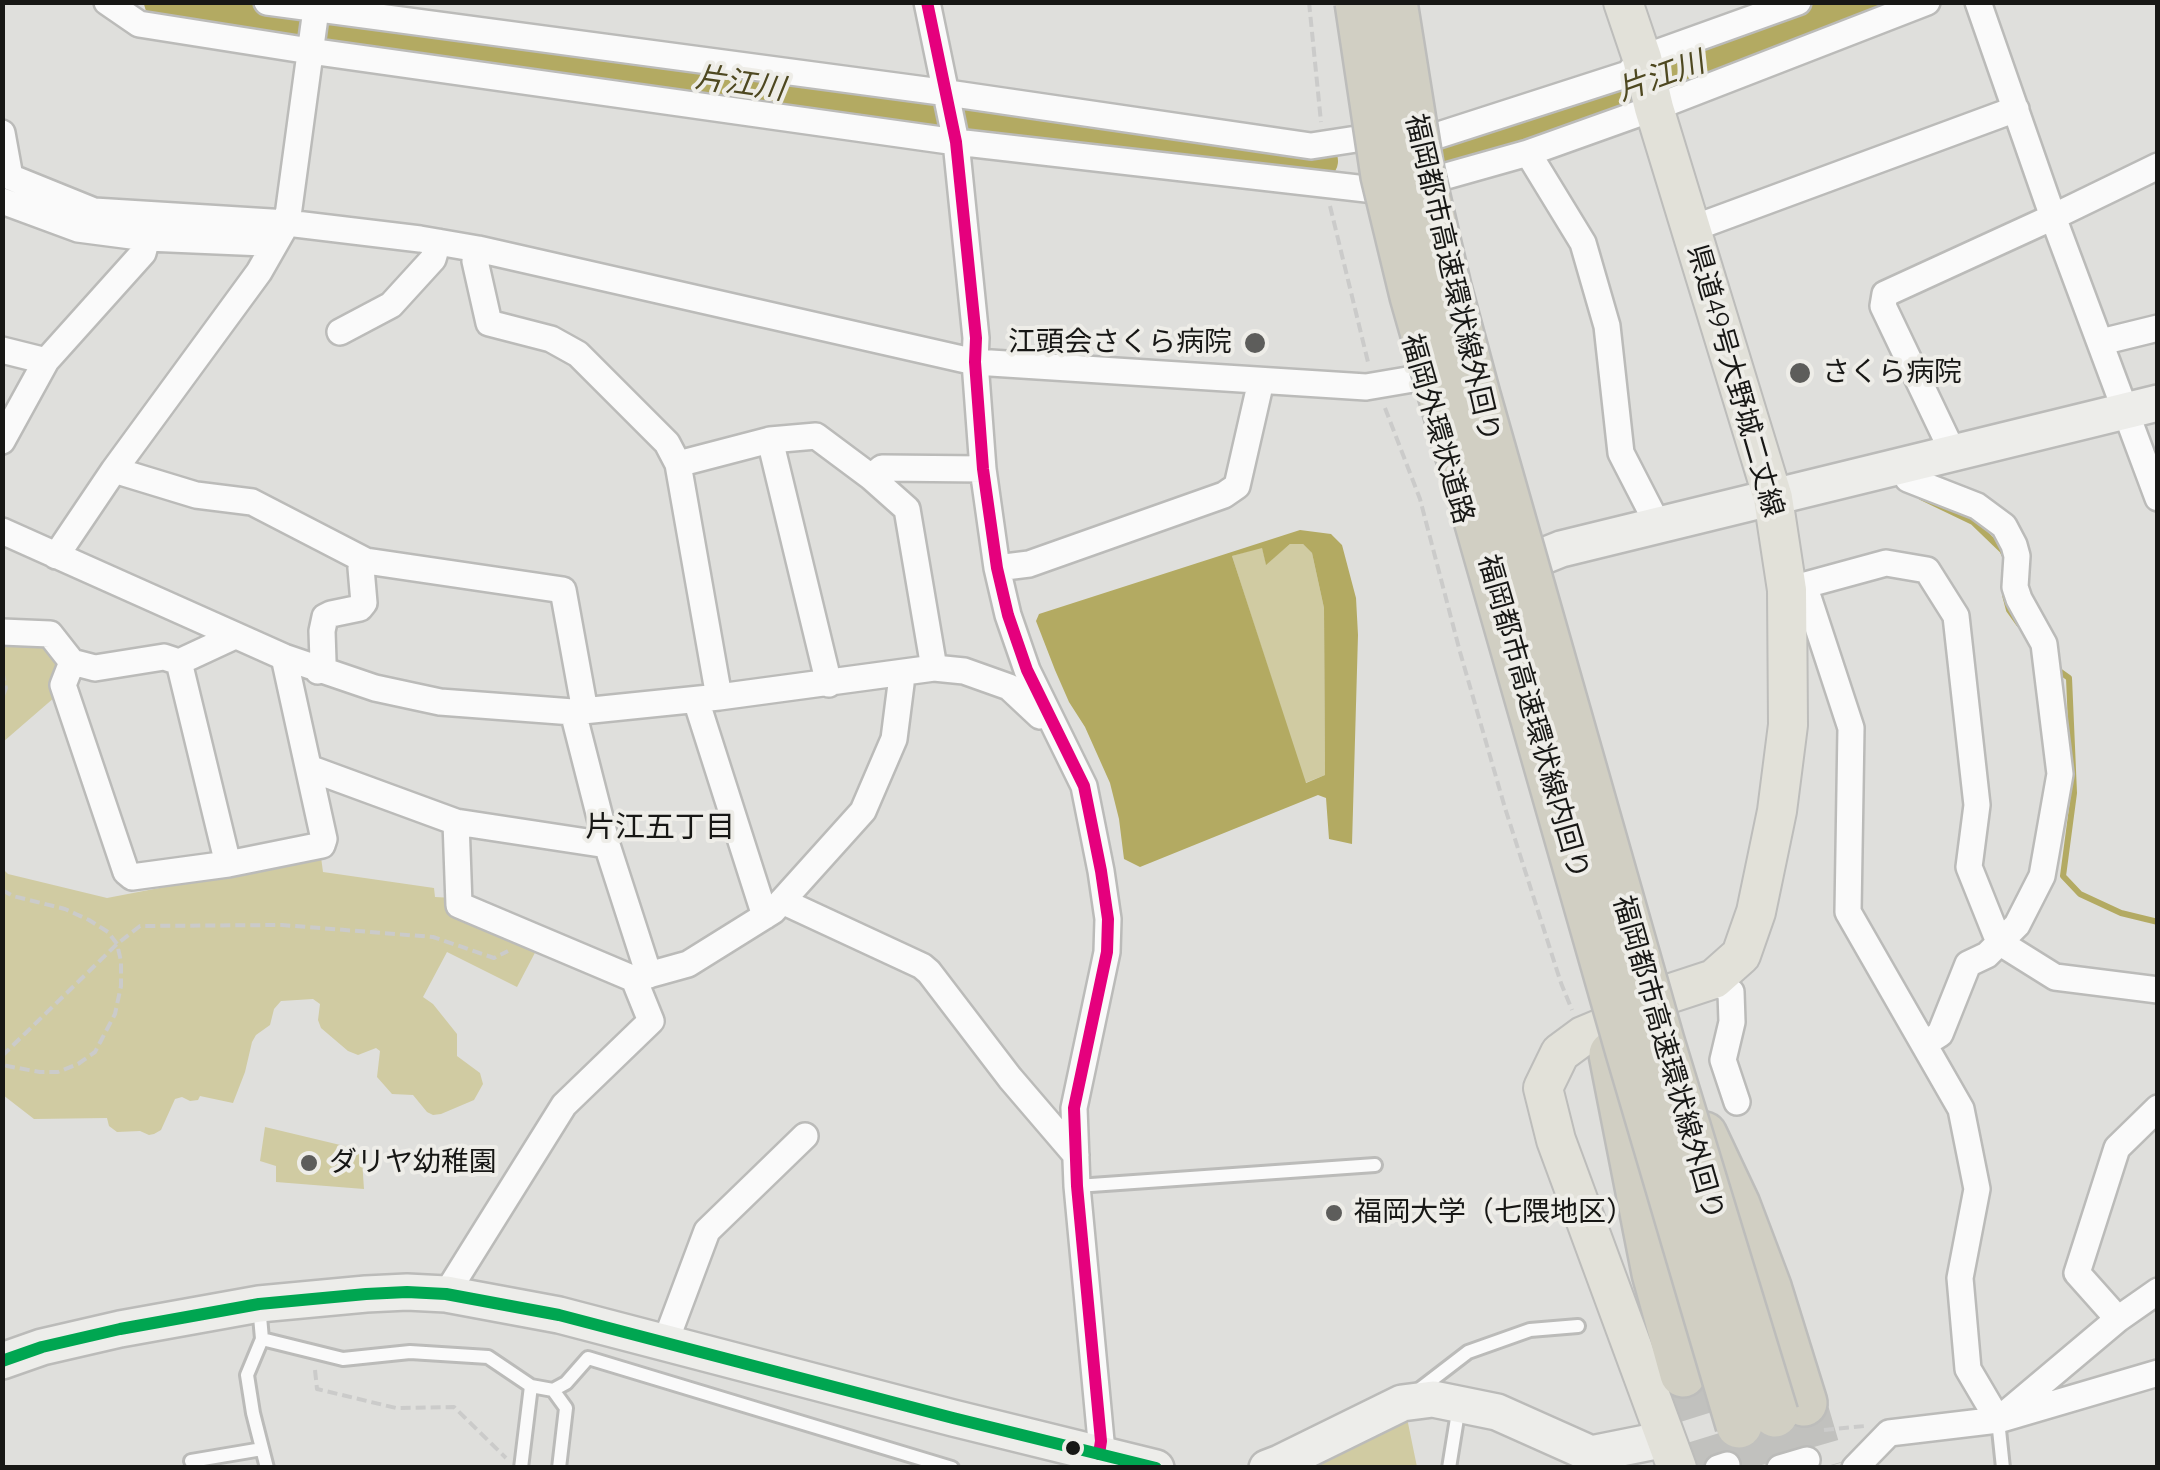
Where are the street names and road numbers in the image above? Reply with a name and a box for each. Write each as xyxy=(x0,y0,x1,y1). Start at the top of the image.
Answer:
street label: 福岡都市高速環状線外回り xyxy=(1398,111,1506,445)
street label: 県道49号大野城二丈線 xyxy=(1680,241,1790,521)
street label: 福岡外環状道路 xyxy=(1394,330,1480,528)
street label: 福岡都市高速環状線内回り xyxy=(1471,551,1595,883)
street label: 福岡都市高速環状線外回り xyxy=(1606,892,1730,1224)

